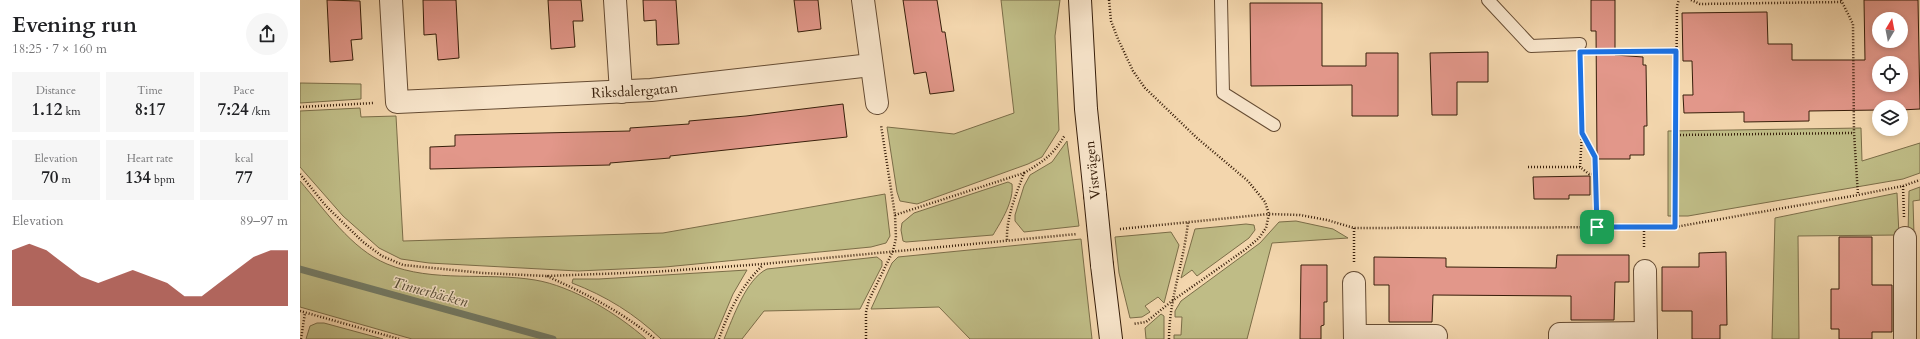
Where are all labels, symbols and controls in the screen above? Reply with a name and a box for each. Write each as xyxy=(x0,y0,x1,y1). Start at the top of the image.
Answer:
text: Evening run xyxy=(12,10,137,40)
north arrow xyxy=(1872,12,1908,48)
map controls xyxy=(1872,12,1908,136)
button: share xyxy=(246,13,288,55)
text: 18:25 · 7 × 160 m xyxy=(12,40,107,58)
button: locate xyxy=(1872,56,1908,92)
street label: Riksdalergatan xyxy=(591,78,679,103)
text: Distance xyxy=(36,83,76,98)
text: Time xyxy=(137,83,163,98)
text: Pace xyxy=(233,83,255,98)
text: 1.12 xyxy=(31,98,62,121)
text: 8:17 xyxy=(134,98,166,121)
text: 7:24 xyxy=(218,98,249,121)
button: layers xyxy=(1872,100,1908,136)
text: km xyxy=(62,104,81,119)
text: /km xyxy=(249,104,270,119)
street label: Vistvägen xyxy=(1080,140,1105,200)
text: Elevation xyxy=(34,151,78,166)
text: Heart rate xyxy=(127,151,173,166)
text: kcal xyxy=(235,151,253,166)
text: 70 xyxy=(41,166,59,189)
text: 134 xyxy=(125,166,151,189)
text: 77 xyxy=(235,166,253,189)
text: m xyxy=(59,172,71,187)
text: bpm xyxy=(151,172,175,187)
pin xyxy=(1580,210,1614,244)
text: Elevation xyxy=(12,212,64,230)
text: 89–97 m xyxy=(240,212,288,230)
icon: arrive xyxy=(1586,216,1608,238)
water label: Tinnerbäcken xyxy=(390,272,471,312)

